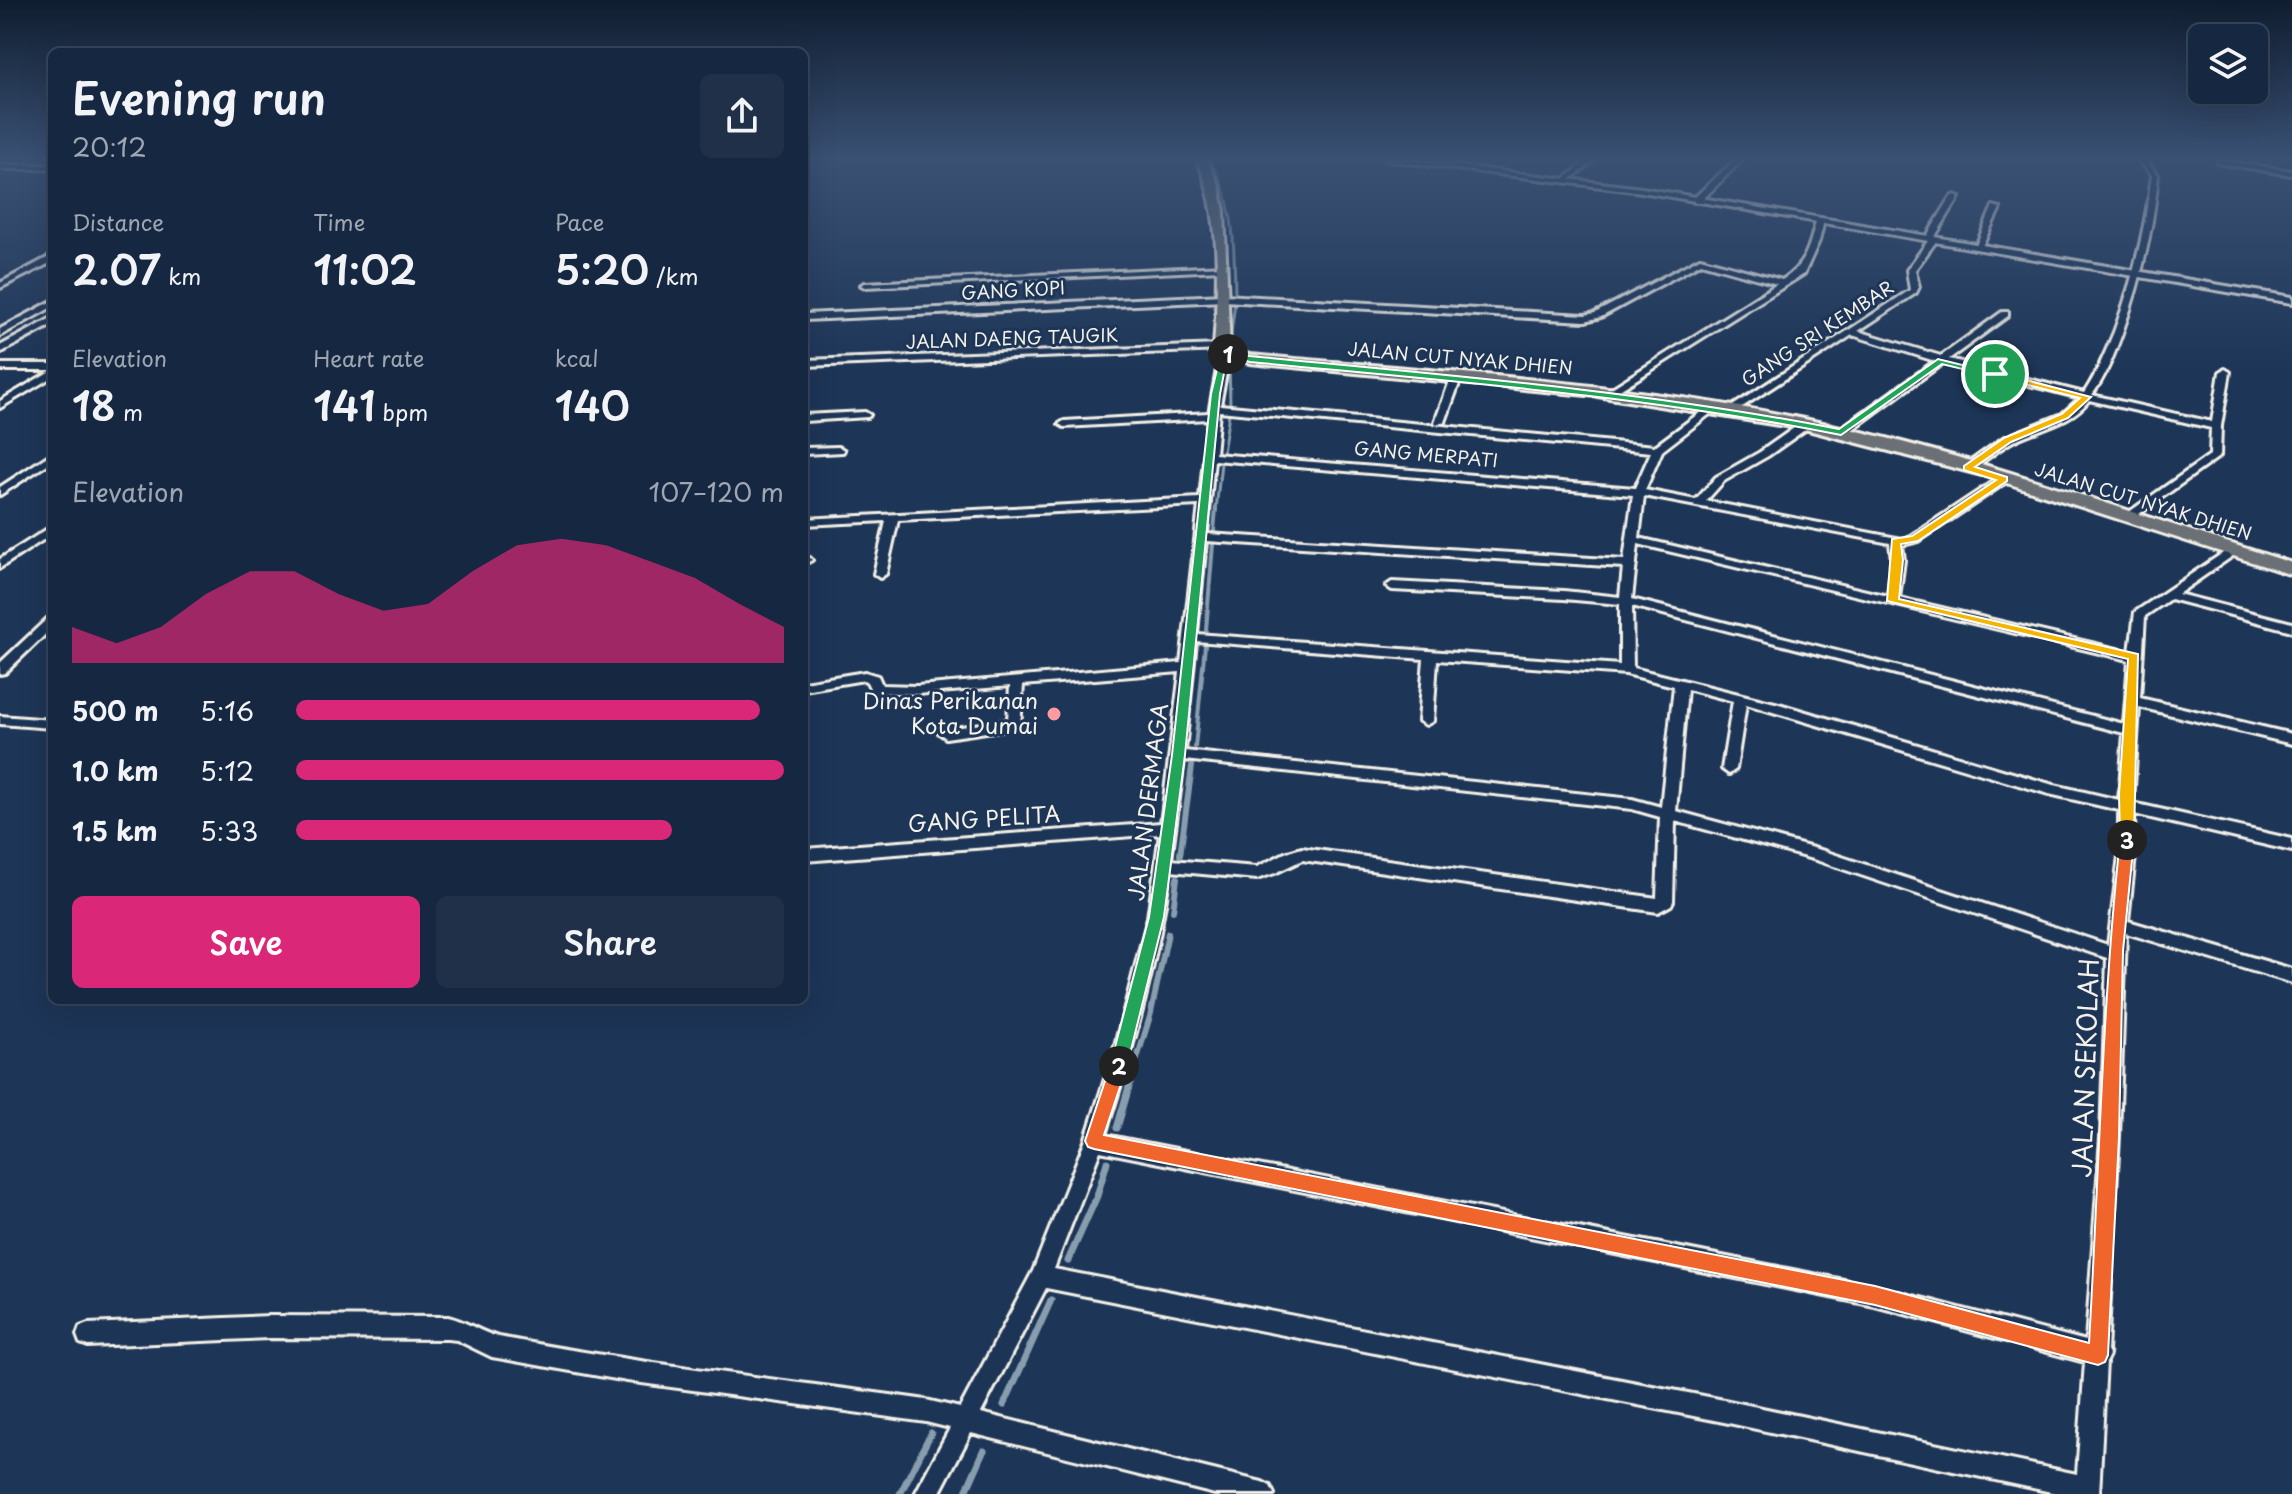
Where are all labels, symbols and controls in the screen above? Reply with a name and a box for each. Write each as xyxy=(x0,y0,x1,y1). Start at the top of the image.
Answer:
map controls xyxy=(2188,24,2268,104)
button: layers xyxy=(2188,24,2268,104)
text: Evening run xyxy=(72,64,326,130)
button: share xyxy=(700,74,784,158)
text: 20:12 xyxy=(72,127,147,166)
text: Distance xyxy=(72,205,164,238)
text: Time xyxy=(313,205,365,238)
text: Pace xyxy=(555,205,604,238)
text: 2.07 xyxy=(72,238,161,299)
text: 11:02 xyxy=(313,238,417,299)
text: 5:20 xyxy=(555,238,649,299)
text: km xyxy=(161,259,201,292)
text: /km xyxy=(649,259,698,292)
street label: GANG KOPI xyxy=(960,273,1066,306)
street label: GANG SRI KEMBAR xyxy=(1736,273,1899,392)
street label: JALAN DAENG TAUGIK xyxy=(905,320,1119,355)
pin: 1 xyxy=(1208,334,1248,374)
street label: JALAN CUT NYAK DHIEN xyxy=(1347,334,1574,381)
text: 1 xyxy=(1223,337,1233,370)
pin xyxy=(1961,340,2029,408)
text: Elevation xyxy=(72,341,167,374)
text: Heart rate xyxy=(313,341,424,374)
text: kcal xyxy=(555,341,599,374)
icon: arrive xyxy=(1973,352,2017,396)
text: 18 xyxy=(72,374,116,435)
text: 141 xyxy=(313,374,375,435)
text: 140 xyxy=(555,374,630,435)
text: m xyxy=(116,395,143,428)
text: bpm xyxy=(375,395,428,428)
street label: GANG MERPATI xyxy=(1353,434,1499,473)
street label: JALAN CUT NYAK DHIEN xyxy=(2032,455,2255,546)
text: Elevation xyxy=(72,472,184,511)
text: 107–120 m xyxy=(649,472,784,511)
place label: Dinas Perikanan Kota Dumai xyxy=(863,683,1038,741)
text: 500 m xyxy=(72,691,158,730)
text: 5:16 xyxy=(200,691,254,730)
street label: JALAN DERMAGA xyxy=(1118,701,1175,903)
marker: Dinas Perikanan Kota Dumai xyxy=(1045,705,1063,723)
text: 1.0 km xyxy=(72,751,159,790)
text: 5:12 xyxy=(200,751,254,790)
street label: GANG PELITA xyxy=(907,796,1061,839)
text: 1.5 km xyxy=(72,811,158,850)
text: 5:33 xyxy=(200,811,258,850)
pin: 3 xyxy=(2107,820,2147,860)
text: 3 xyxy=(2120,823,2134,856)
button: Save xyxy=(72,896,420,988)
button: Share xyxy=(436,896,784,988)
street label: JALAN SEKOLAH xyxy=(2061,958,2108,1178)
pin: 2 xyxy=(1099,1046,1139,1086)
text: 2 xyxy=(1111,1049,1127,1082)

